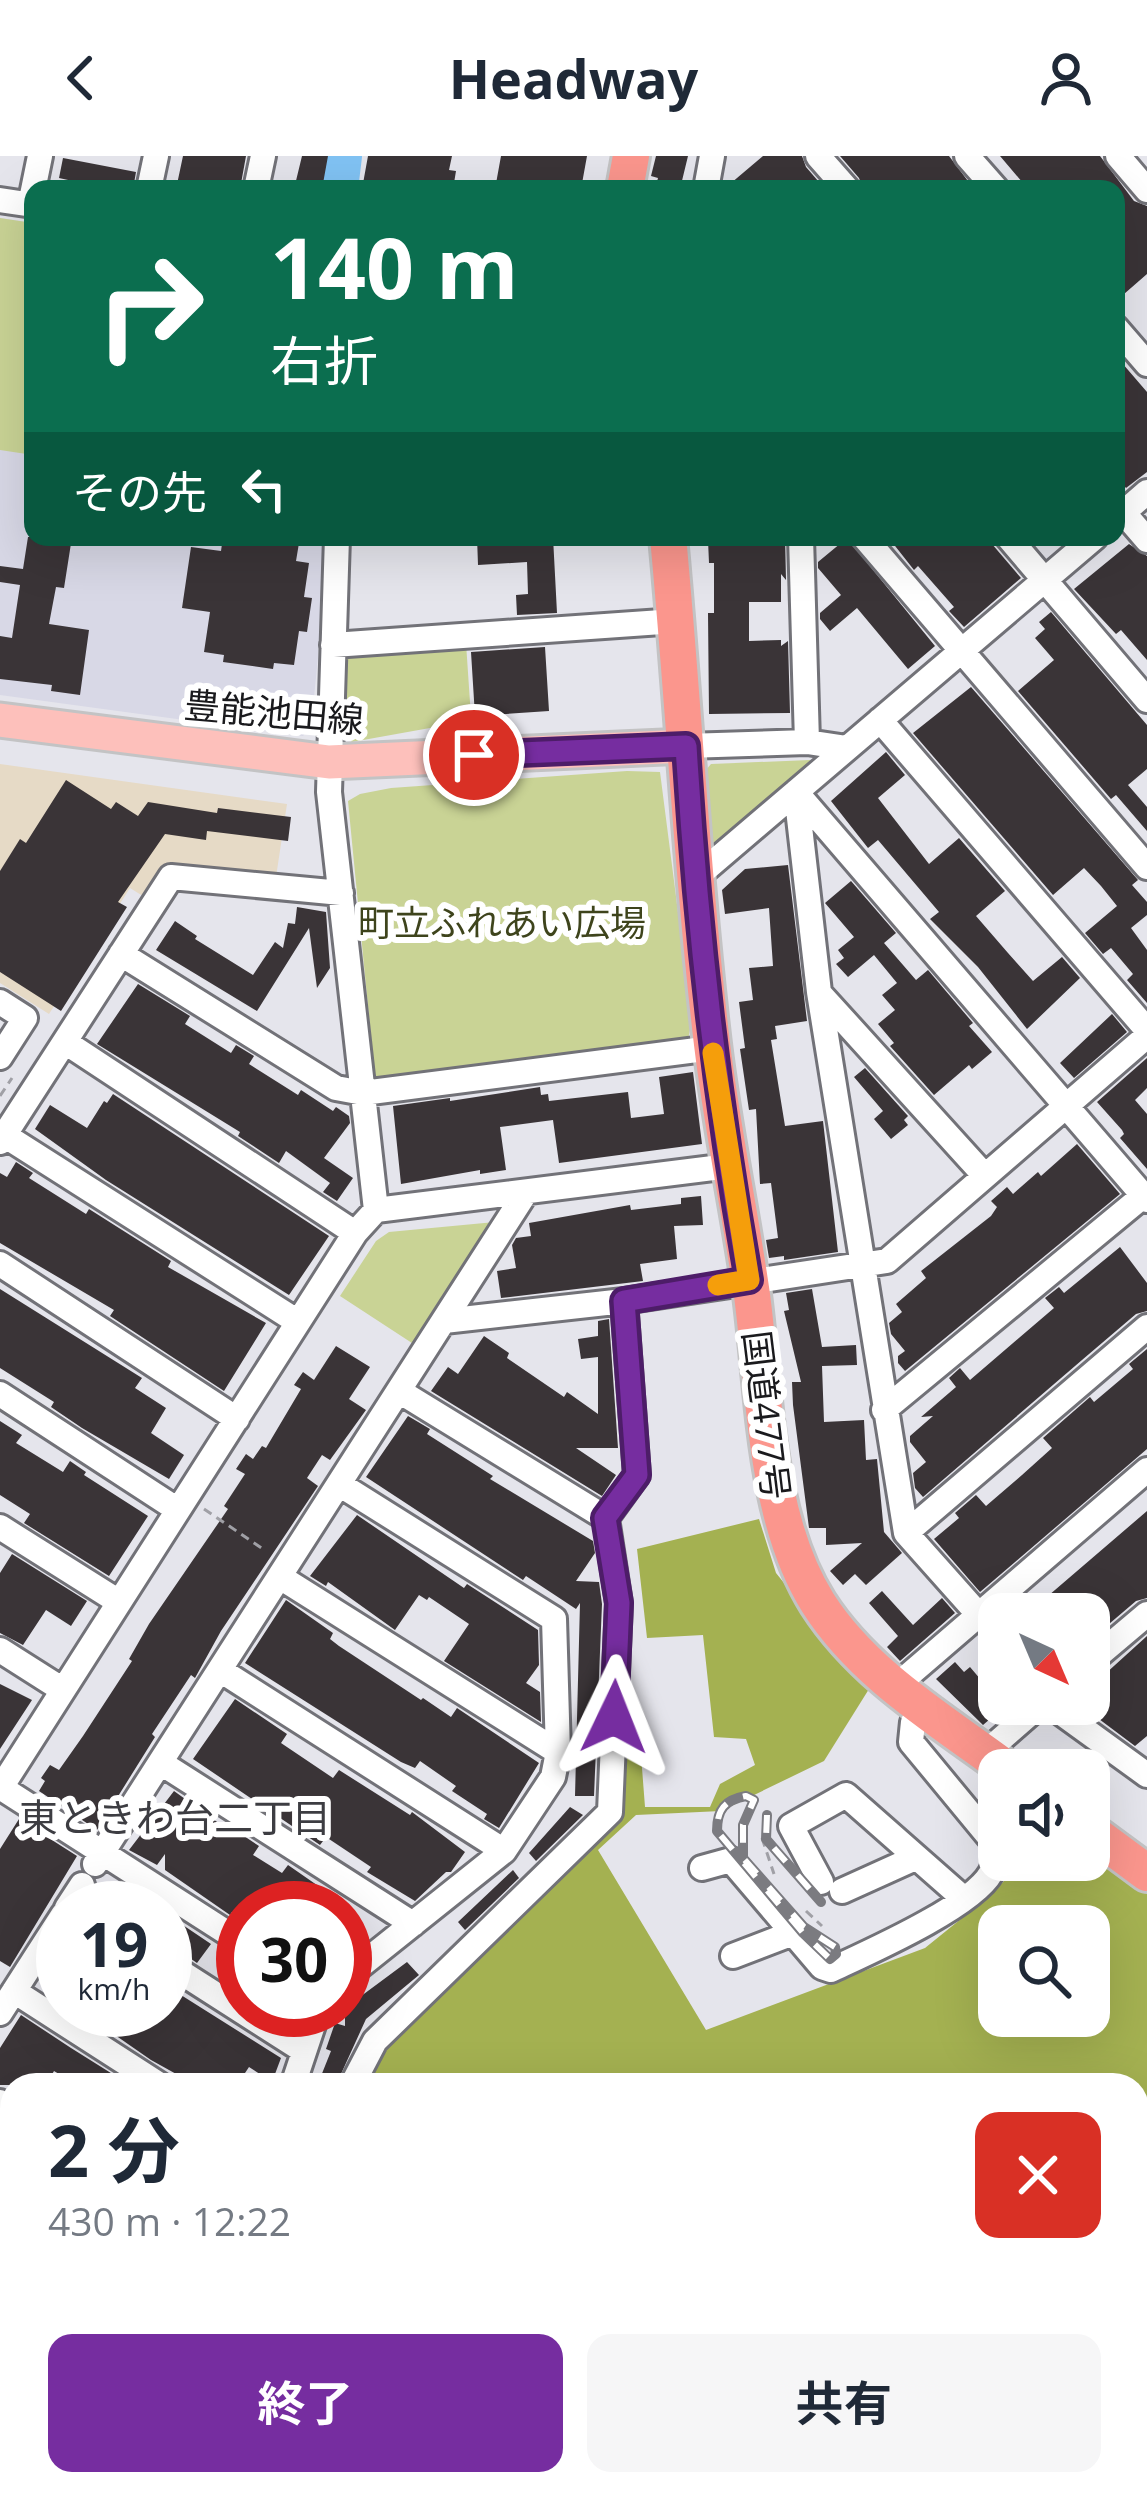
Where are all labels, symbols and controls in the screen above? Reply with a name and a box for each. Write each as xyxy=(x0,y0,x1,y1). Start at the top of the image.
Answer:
text: Headway xyxy=(449,41,698,115)
icon: back xyxy=(48,45,114,111)
icon: person xyxy=(1033,45,1099,111)
text: 140 m xyxy=(270,209,518,324)
icon: right xyxy=(72,228,228,384)
text: 右折 xyxy=(270,323,378,397)
icon: left xyxy=(231,456,297,522)
text: その先 xyxy=(72,461,207,522)
street label: 豊能池田線 xyxy=(182,680,366,744)
pin xyxy=(423,704,525,806)
icon: arrive xyxy=(441,722,507,788)
park label: 町立ふれあい広場 xyxy=(358,898,646,947)
street label: 国道477号 xyxy=(732,1328,802,1502)
north arrow xyxy=(978,1593,1110,1725)
map controls xyxy=(978,1593,1110,2037)
position arrow xyxy=(551,1654,677,1780)
button: sound xyxy=(978,1749,1110,1881)
district label: 東ときわ台二丁目 xyxy=(19,1790,331,1843)
speed limit sign: 30 xyxy=(216,1881,372,2037)
text: 19 xyxy=(80,1903,148,1985)
button: search xyxy=(978,1905,1110,2037)
text: km/h xyxy=(78,1968,150,2009)
text: 2 分 xyxy=(48,2100,180,2198)
button: close xyxy=(975,2112,1101,2238)
text: 430 m · 12:22 xyxy=(48,2194,291,2247)
button: 終了 xyxy=(48,2334,563,2472)
button: 共有 xyxy=(587,2334,1101,2472)

